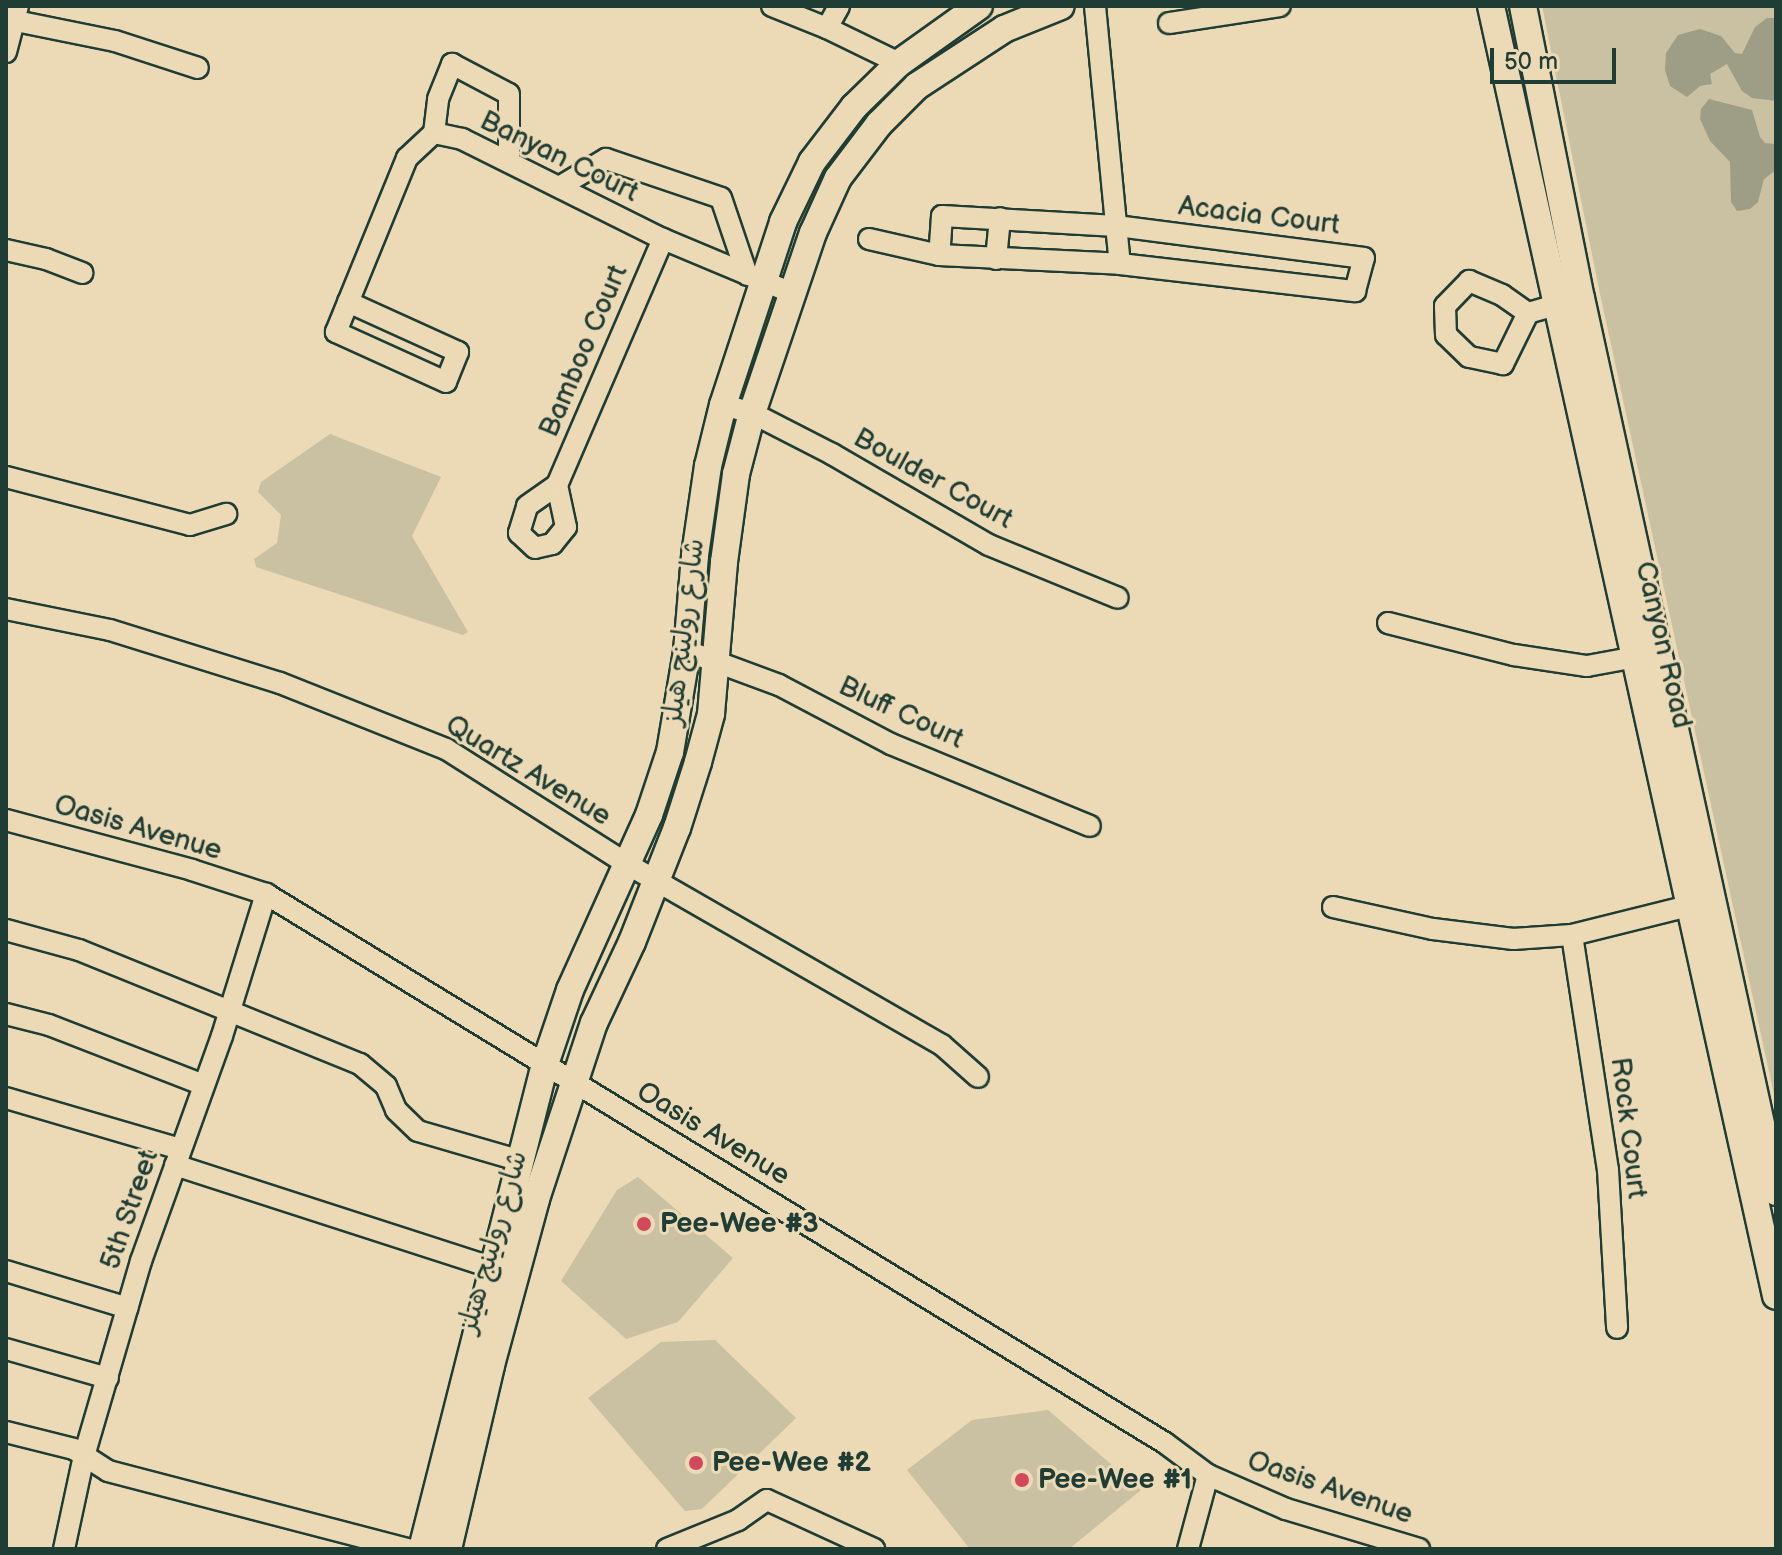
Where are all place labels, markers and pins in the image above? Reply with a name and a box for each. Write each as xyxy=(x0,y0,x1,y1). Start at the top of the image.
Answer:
place label: Pee-Wee #3 xyxy=(660,1207,818,1241)
marker: Pee-Wee #3 xyxy=(635,1215,653,1233)
place label: Pee-Wee #2 xyxy=(712,1446,871,1480)
marker: Pee-Wee #2 xyxy=(687,1454,705,1472)
place label: Pee-Wee #1 xyxy=(1038,1463,1192,1497)
marker: Pee-Wee #1 xyxy=(1013,1471,1031,1489)

